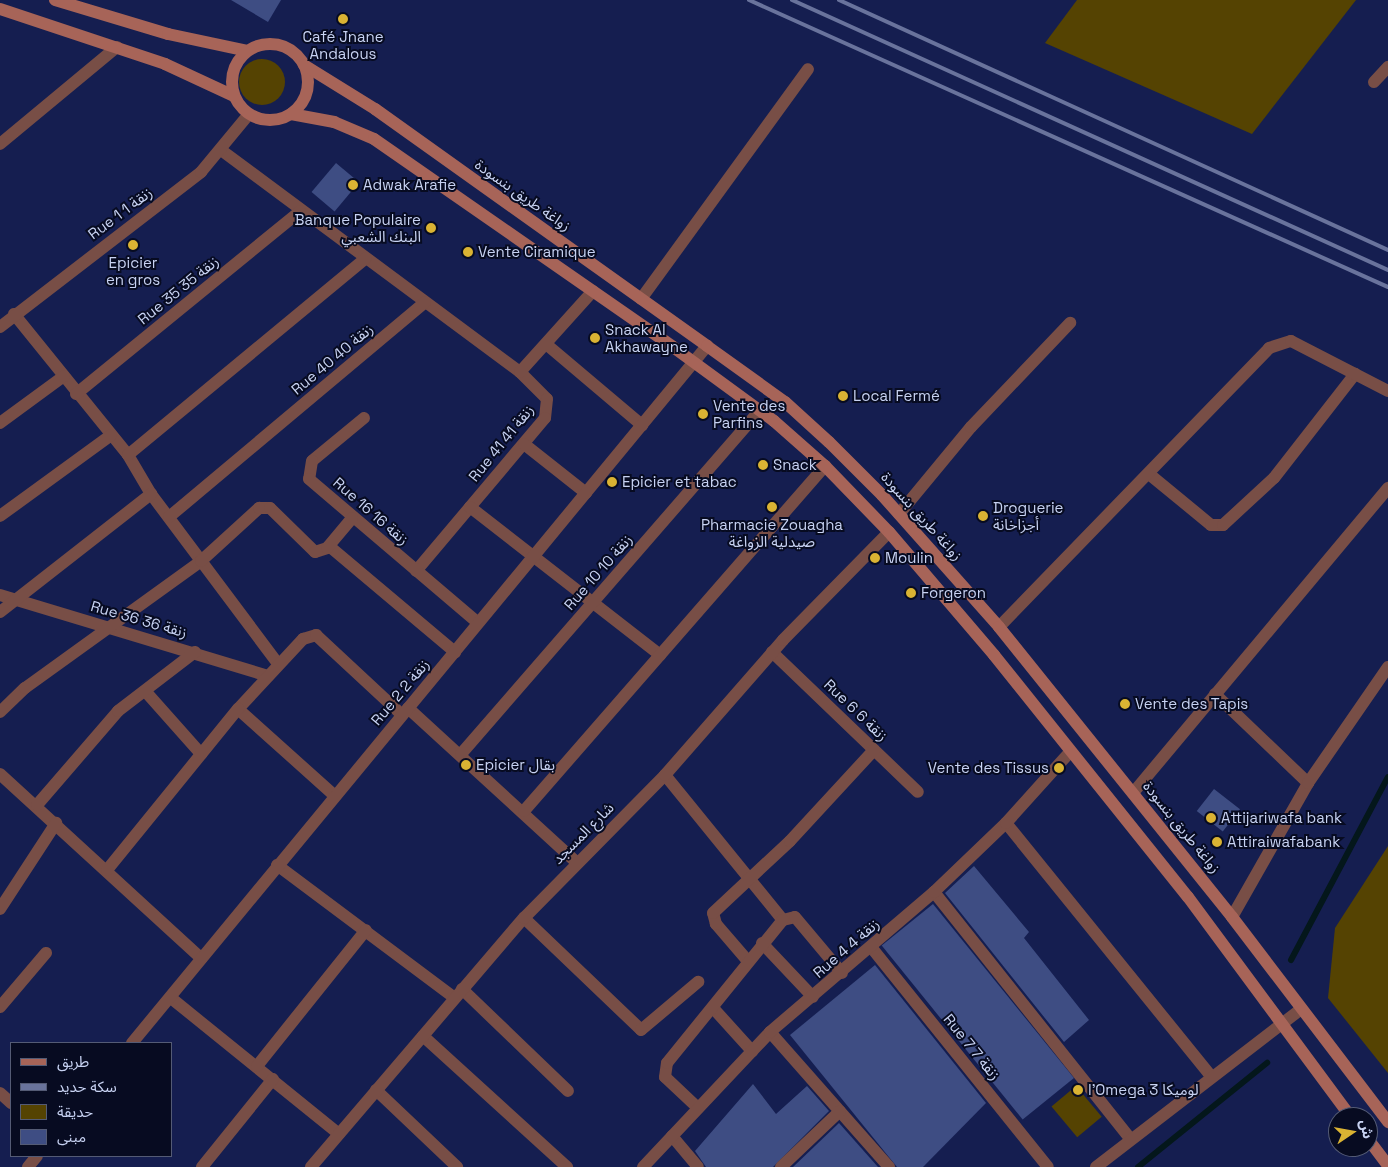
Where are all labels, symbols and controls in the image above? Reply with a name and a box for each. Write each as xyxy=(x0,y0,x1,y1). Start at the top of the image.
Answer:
marker: Café Jnane Andalous xyxy=(337,13,349,25)
place label: Café Jnane Andalous xyxy=(302,27,384,62)
street label: زواغة طريق بنسودة xyxy=(472,155,574,235)
place label: Adwak Arafie xyxy=(363,176,456,194)
marker: Adwak Arafie xyxy=(347,179,359,191)
street label: Rue 1 زنقة 1 xyxy=(84,183,156,243)
place label: Banque Populaire البنك الشعبي xyxy=(295,210,421,245)
marker: Banque Populaire البنك الشعبي xyxy=(425,222,437,234)
marker: Epicier en gros xyxy=(127,239,139,251)
place label: Vente Ciramique xyxy=(478,243,596,261)
marker: Vente Ciramique xyxy=(462,246,474,258)
street label: Rue 35 زنقة 35 xyxy=(134,252,222,328)
place label: Epicier en gros xyxy=(106,253,160,288)
street label: Rue 40 زنقة 40 xyxy=(288,320,376,398)
place label: Snack Al Akhawayne xyxy=(605,320,688,355)
marker: Snack Al Akhawayne xyxy=(589,332,601,344)
place label: Local Fermé xyxy=(853,387,940,405)
marker: Local Fermé xyxy=(837,390,849,402)
place label: Vente des Parfins xyxy=(713,396,785,431)
street label: Rue 41 زنقة 41 xyxy=(465,401,537,485)
marker: Vente des Parfins xyxy=(697,408,709,420)
place label: Snack xyxy=(773,456,817,474)
marker: Snack xyxy=(757,459,769,471)
street label: زواغة طريق بنسودة xyxy=(878,468,966,564)
street label: Rue 16 زنقة 16 xyxy=(330,473,412,549)
place label: Epicier et tabac xyxy=(622,473,737,491)
marker: Epicier et tabac xyxy=(606,476,618,488)
place label: Droguerie أجزاخانة xyxy=(993,498,1063,533)
marker: Pharmacie Zouagha صيدلية الزواغة xyxy=(766,501,778,513)
marker: Droguerie أجزاخانة xyxy=(977,510,989,522)
place label: Pharmacie Zouagha صيدلية الزواغة xyxy=(701,515,843,550)
street label: Rue 10 زنقة 10 xyxy=(560,530,636,614)
place label: Moulin xyxy=(885,549,933,567)
marker: Moulin xyxy=(869,552,881,564)
place label: Forgeron xyxy=(921,584,986,602)
marker: Forgeron xyxy=(905,587,917,599)
street label: Rue 36 زنقة 36 xyxy=(89,597,189,641)
street label: Rue 2 زنقة 2 xyxy=(367,655,433,729)
street label: Rue 6 زنقة 6 xyxy=(821,675,891,745)
place label: Vente des Tapis xyxy=(1135,695,1249,713)
marker: Vente des Tapis xyxy=(1119,698,1131,710)
place label: Epicier بقال xyxy=(476,756,555,774)
marker: Epicier بقال xyxy=(460,759,472,771)
place label: Vente des Tissus xyxy=(927,759,1049,777)
marker: Vente des Tissus xyxy=(1053,762,1065,774)
street label: زواغة طريق بنسودة xyxy=(1140,777,1224,877)
street label: شارع المسجد xyxy=(549,799,617,867)
place label: Attijariwafa bank xyxy=(1221,809,1342,827)
marker: Attijariwafa bank xyxy=(1205,812,1217,824)
place label: Attiraiwafabank xyxy=(1227,833,1340,851)
marker: Attiraiwafabank xyxy=(1211,836,1223,848)
street label: Rue 4 زنقة 4 xyxy=(809,914,883,982)
street label: Rue 7 زنقة 7 xyxy=(940,1010,1004,1084)
legend xyxy=(10,1042,172,1157)
text: طريق xyxy=(57,1052,89,1071)
text: سكة حديد xyxy=(57,1077,117,1096)
place label: l'Omega 3 لوميكا xyxy=(1088,1081,1199,1099)
marker: l'Omega 3 لوميكا xyxy=(1072,1084,1084,1096)
text: حديقة xyxy=(57,1102,93,1121)
north arrow xyxy=(1328,1107,1378,1157)
text: ش xyxy=(1356,1118,1377,1140)
text: مبنى xyxy=(57,1127,86,1146)

